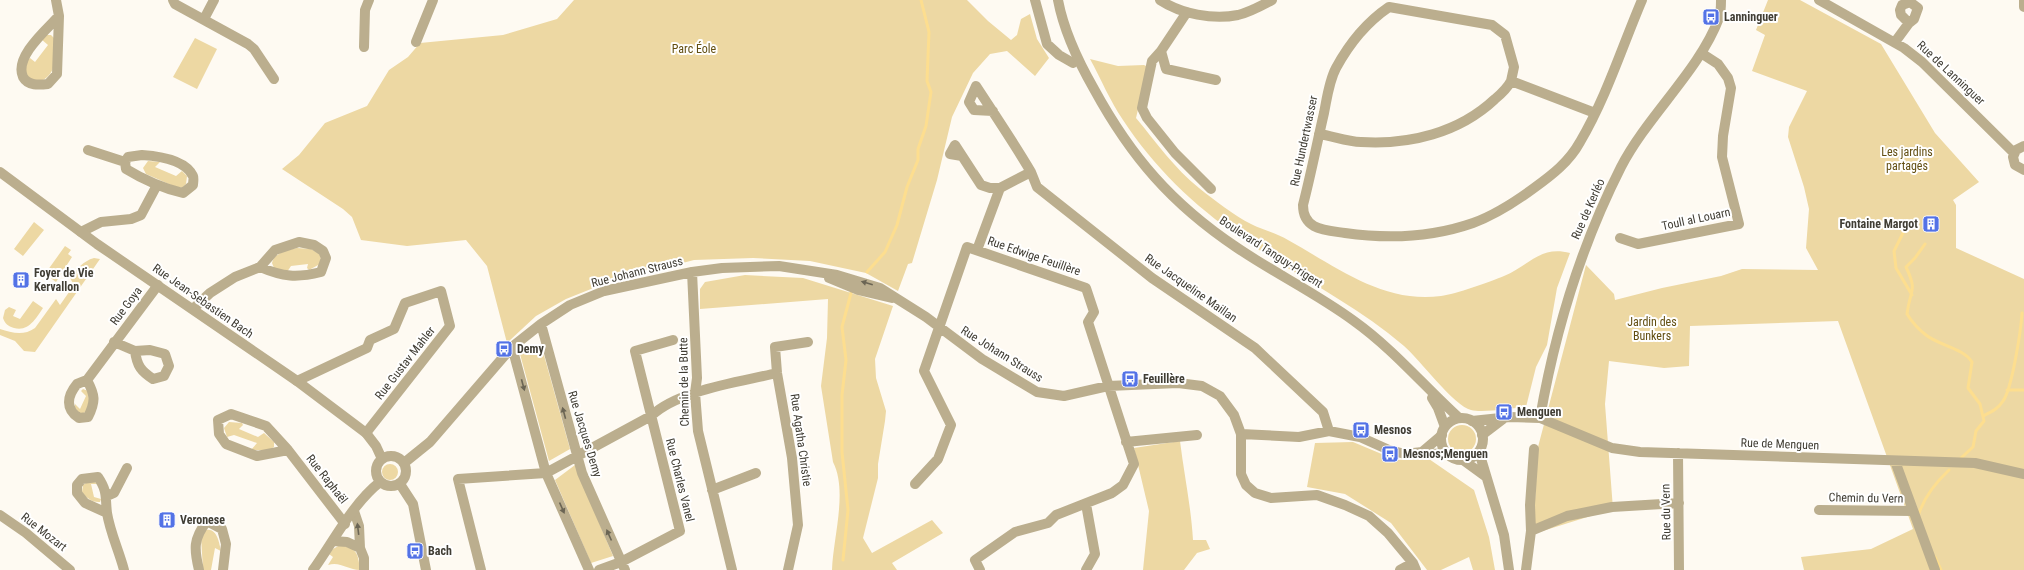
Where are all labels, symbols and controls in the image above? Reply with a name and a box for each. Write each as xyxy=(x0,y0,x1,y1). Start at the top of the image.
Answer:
bus stop icon: Lanninguer xyxy=(1701,7,1721,27)
place label: Lanninguer xyxy=(1724,10,1778,24)
street label: Rue de Lanninguer xyxy=(1914,38,1988,108)
park label: Parc Éole xyxy=(672,41,717,56)
street label: Rue Hundertwasser xyxy=(1288,94,1321,188)
park label: Les jardins partagés xyxy=(1881,145,1933,173)
street label: Rue de Kerléo xyxy=(1568,176,1608,242)
street label: Toull al Louarn xyxy=(1660,205,1732,233)
street label: Boulevard Tanguy-Prigent xyxy=(1217,213,1326,291)
building icon: Fontaine Margot xyxy=(1921,214,1941,234)
place label: Fontaine Margot xyxy=(1839,217,1918,231)
street label: Rue Edwige Feuillère xyxy=(986,234,1083,279)
street label: Rue Jacqueline Maillan xyxy=(1142,251,1240,325)
street label: Rue Johann Strauss xyxy=(590,254,684,290)
street label: Rue Jean-Sebastien Bach xyxy=(150,261,256,341)
place label: Foyer de Vie Kervallon xyxy=(34,266,94,294)
building icon: Foyer de Vie Kervallon xyxy=(11,270,31,290)
one-way arrow xyxy=(861,280,873,286)
street label: Rue Goya xyxy=(107,284,145,328)
park label: Jardin des Bunkers xyxy=(1627,315,1677,343)
street label: Rue Gustav Mahler xyxy=(372,323,438,402)
street label: Rue Johann Strauss xyxy=(958,323,1046,385)
street label: Chemin de la Butte xyxy=(676,337,692,427)
bus stop icon: Demy xyxy=(494,339,514,359)
place label: Demy xyxy=(517,342,544,356)
bus stop icon: Feuillère xyxy=(1120,369,1140,389)
place label: Feuillère xyxy=(1143,372,1185,386)
one-way arrow xyxy=(520,379,526,391)
street label: Rue Jacques Demy xyxy=(565,389,605,479)
street label: Rue Agatha Christie xyxy=(788,393,814,488)
bus stop icon: Menguen xyxy=(1494,402,1514,422)
place label: Menguen xyxy=(1517,405,1561,419)
one-way arrow xyxy=(561,407,567,419)
bus stop icon: Mesnos xyxy=(1351,420,1371,440)
place label: Mesnos xyxy=(1374,423,1412,437)
street label: Rue de Menguen xyxy=(1741,436,1820,452)
street label: Rue Charles Vanel xyxy=(663,437,697,523)
bus stop icon: Mesnos;Menguen xyxy=(1380,444,1400,464)
place label: Mesnos;Menguen xyxy=(1403,447,1488,461)
street label: Rue Raphaël xyxy=(303,452,351,506)
street label: Rue du Vern xyxy=(1659,483,1673,540)
street label: Chemin du Vern xyxy=(1829,490,1904,506)
one-way arrow xyxy=(559,503,565,514)
street label: Rue Mozart xyxy=(18,510,70,554)
building icon: Veronese xyxy=(157,510,177,530)
place label: Veronese xyxy=(180,513,225,527)
one-way arrow xyxy=(355,523,361,535)
one-way arrow xyxy=(606,529,612,540)
bus stop icon: Bach xyxy=(405,541,425,561)
place label: Bach xyxy=(428,544,452,558)

